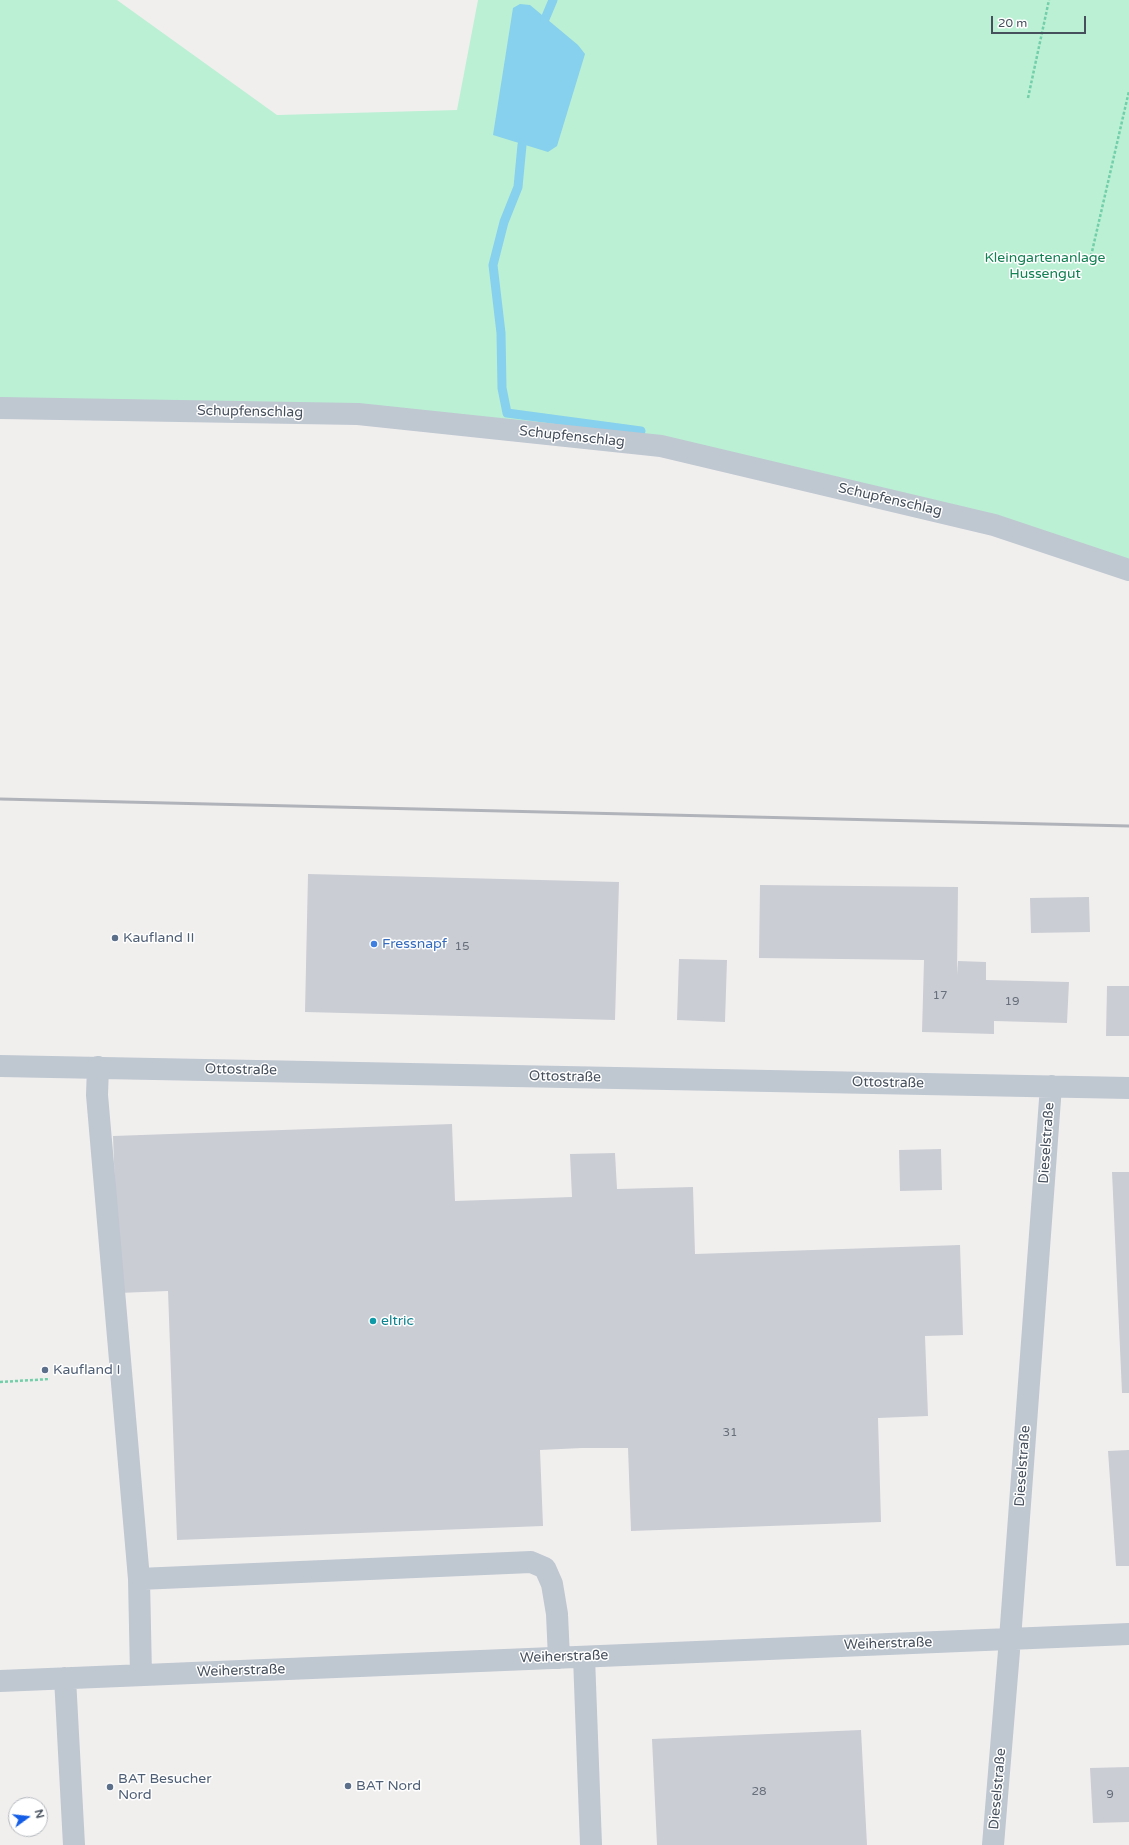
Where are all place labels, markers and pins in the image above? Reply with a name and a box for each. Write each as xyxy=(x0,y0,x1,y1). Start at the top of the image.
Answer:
place label: Kaufland II xyxy=(123,930,194,946)
marker: Kaufland II xyxy=(110,933,120,943)
place label: Fressnapf xyxy=(382,936,447,952)
marker: Fressnapf xyxy=(369,939,379,949)
place label: eltric xyxy=(381,1313,414,1329)
marker: eltric xyxy=(368,1316,378,1326)
place label: Kaufland I xyxy=(53,1362,120,1378)
marker: Kaufland I xyxy=(40,1365,50,1375)
place label: BAT Besucher Nord xyxy=(118,1771,212,1804)
place label: BAT Nord xyxy=(356,1778,421,1794)
marker: BAT Nord xyxy=(343,1781,353,1791)
marker: BAT Besucher Nord xyxy=(105,1782,115,1792)

